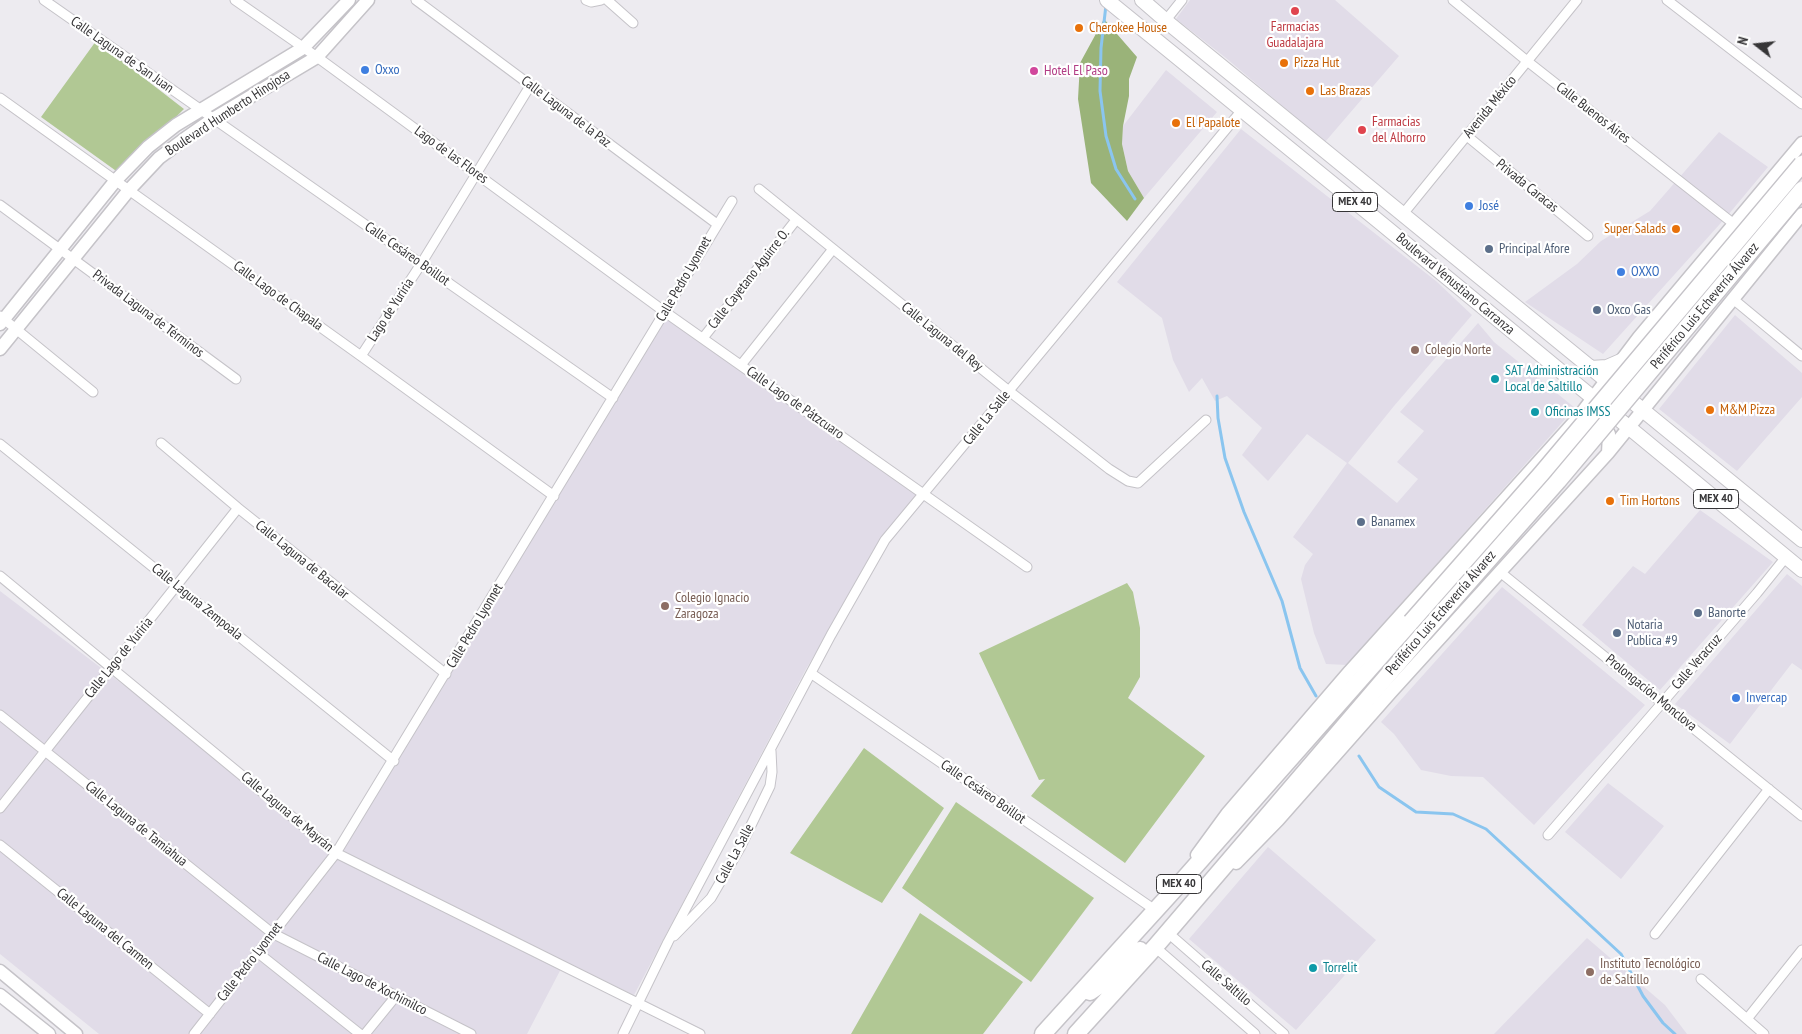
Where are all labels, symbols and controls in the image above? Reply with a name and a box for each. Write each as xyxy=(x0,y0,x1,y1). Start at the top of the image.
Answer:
marker: Farmacias Guadalajara xyxy=(1289,5,1301,17)
street label: Calle Laguna de San Juan xyxy=(67,13,177,97)
place label: Farmacias Guadalajara xyxy=(1266,19,1324,52)
place label: Cherokee House xyxy=(1089,20,1167,36)
north arrow xyxy=(1732,20,1782,70)
marker: Cherokee House xyxy=(1073,22,1085,34)
text: N xyxy=(1733,35,1752,47)
place label: Pizza Hut xyxy=(1294,55,1339,71)
marker: Pizza Hut xyxy=(1278,57,1290,69)
place label: Oxxo xyxy=(375,62,399,78)
place label: Hotel El Paso xyxy=(1044,63,1108,79)
marker: Oxxo xyxy=(359,64,371,76)
marker: Hotel El Paso xyxy=(1028,65,1040,77)
street label: Boulevard Humberto Hinojosa xyxy=(163,66,293,160)
street label: Avenida México xyxy=(1460,72,1520,142)
street label: Calle Laguna de la Paz xyxy=(518,73,614,151)
street label: Calle Buenos Aires xyxy=(1553,79,1633,147)
place label: Las Brazas xyxy=(1320,83,1370,99)
marker: Las Brazas xyxy=(1304,85,1316,97)
place label: Farmacias del Alhorro xyxy=(1372,114,1426,146)
place label: El Papalote xyxy=(1186,115,1240,131)
marker: El Papalote xyxy=(1170,117,1182,129)
street label: Lago de las Flores xyxy=(411,123,491,187)
marker: Farmacias del Alhorro xyxy=(1356,124,1368,136)
street label: Privada Caracas xyxy=(1493,156,1561,216)
road number: MEX 40 xyxy=(1332,192,1378,212)
place label: José xyxy=(1479,198,1499,214)
marker: José xyxy=(1463,200,1475,212)
street label: Calle Cesáreo Boillot xyxy=(361,218,453,290)
place label: Super Salads xyxy=(1604,221,1666,237)
marker: Super Salads xyxy=(1670,223,1682,235)
street label: Calle Cayetano Aguirre O. xyxy=(705,226,793,332)
street label: Boulevard Venustiano Carranza xyxy=(1392,230,1518,338)
street label: Calle Pedro Lyonnet xyxy=(653,233,715,325)
street label: Periférico Luis Echeverría Álvarez xyxy=(1647,239,1763,373)
place label: Principal Afore xyxy=(1499,241,1570,257)
marker: Principal Afore xyxy=(1483,243,1495,255)
street label: Calle Lago de Chapala xyxy=(230,258,326,334)
place label: OXXO xyxy=(1631,264,1659,280)
marker: OXXO xyxy=(1615,266,1627,278)
street label: Privada Laguna de Términos xyxy=(89,267,207,361)
street label: Lago de Yuriria xyxy=(364,275,418,345)
street label: Calle Laguna del Rey xyxy=(898,299,986,375)
place label: Oxco Gas xyxy=(1607,302,1651,318)
marker: Oxco Gas xyxy=(1591,304,1603,316)
place label: Colegio Norte xyxy=(1425,342,1491,358)
marker: Colegio Norte xyxy=(1409,344,1421,356)
street label: Calle Lago de Pátzcuaro xyxy=(743,363,847,443)
place label: SAT Administración Local de Saltillo xyxy=(1505,363,1598,396)
marker: SAT Administración Local de Saltillo xyxy=(1489,373,1501,385)
street label: Calle La Salle xyxy=(960,387,1014,449)
place label: M&M Pizza xyxy=(1720,402,1775,418)
place label: Oficinas IMSS xyxy=(1545,404,1610,420)
marker: M&M Pizza xyxy=(1704,404,1716,416)
marker: Oficinas IMSS xyxy=(1529,406,1541,418)
road number: MEX 40 xyxy=(1694,489,1738,508)
place label: Tim Hortons xyxy=(1620,493,1680,509)
marker: Tim Hortons xyxy=(1604,495,1616,507)
place label: Banamex xyxy=(1371,514,1415,530)
marker: Banamex xyxy=(1355,516,1367,528)
street label: Calle Laguna de Bacalar xyxy=(252,517,352,603)
street label: Periférico Luis Echeverría Álvarez xyxy=(1382,547,1500,679)
street label: Calle Laguna Zempoala xyxy=(148,560,246,644)
street label: Calle Pedro Lyonnet xyxy=(443,581,507,671)
place label: Colegio Ignacio Zaragoza xyxy=(675,590,749,622)
marker: Colegio Ignacio Zaragoza xyxy=(659,600,671,612)
place label: Banorte xyxy=(1708,605,1746,621)
marker: Banorte xyxy=(1692,607,1704,619)
street label: Calle Lago de Yuriria xyxy=(81,614,157,702)
place label: Notaria Publica #9 xyxy=(1627,617,1678,650)
marker: Notaria Publica #9 xyxy=(1611,627,1623,639)
street label: Calle Veracruz xyxy=(1668,631,1726,693)
street label: Prolongación Monclova xyxy=(1602,651,1700,735)
place label: Invercap xyxy=(1746,690,1787,706)
marker: Invercap xyxy=(1730,692,1742,704)
street label: Calle Cesáreo Boillot xyxy=(937,756,1029,828)
street label: Calle Laguna de Mayrán xyxy=(237,768,337,856)
street label: Calle Laguna de Tamiahua xyxy=(82,778,190,870)
street label: Calle La Salle xyxy=(712,821,758,887)
road number: MEX 40 xyxy=(1156,874,1202,894)
street label: Calle Laguna del Carmen xyxy=(53,885,157,973)
street label: Calle Pedro Lyonnet xyxy=(214,919,286,1005)
street label: Calle Lago de Xochimilco xyxy=(314,949,430,1019)
place label: Instituto Tecnológico de Saltillo xyxy=(1600,956,1701,989)
street label: Calle Saltillo xyxy=(1197,957,1255,1009)
place label: Torrelit xyxy=(1323,960,1357,976)
marker: Torrelit xyxy=(1307,962,1319,974)
marker: Instituto Tecnológico de Saltillo xyxy=(1584,966,1596,978)

